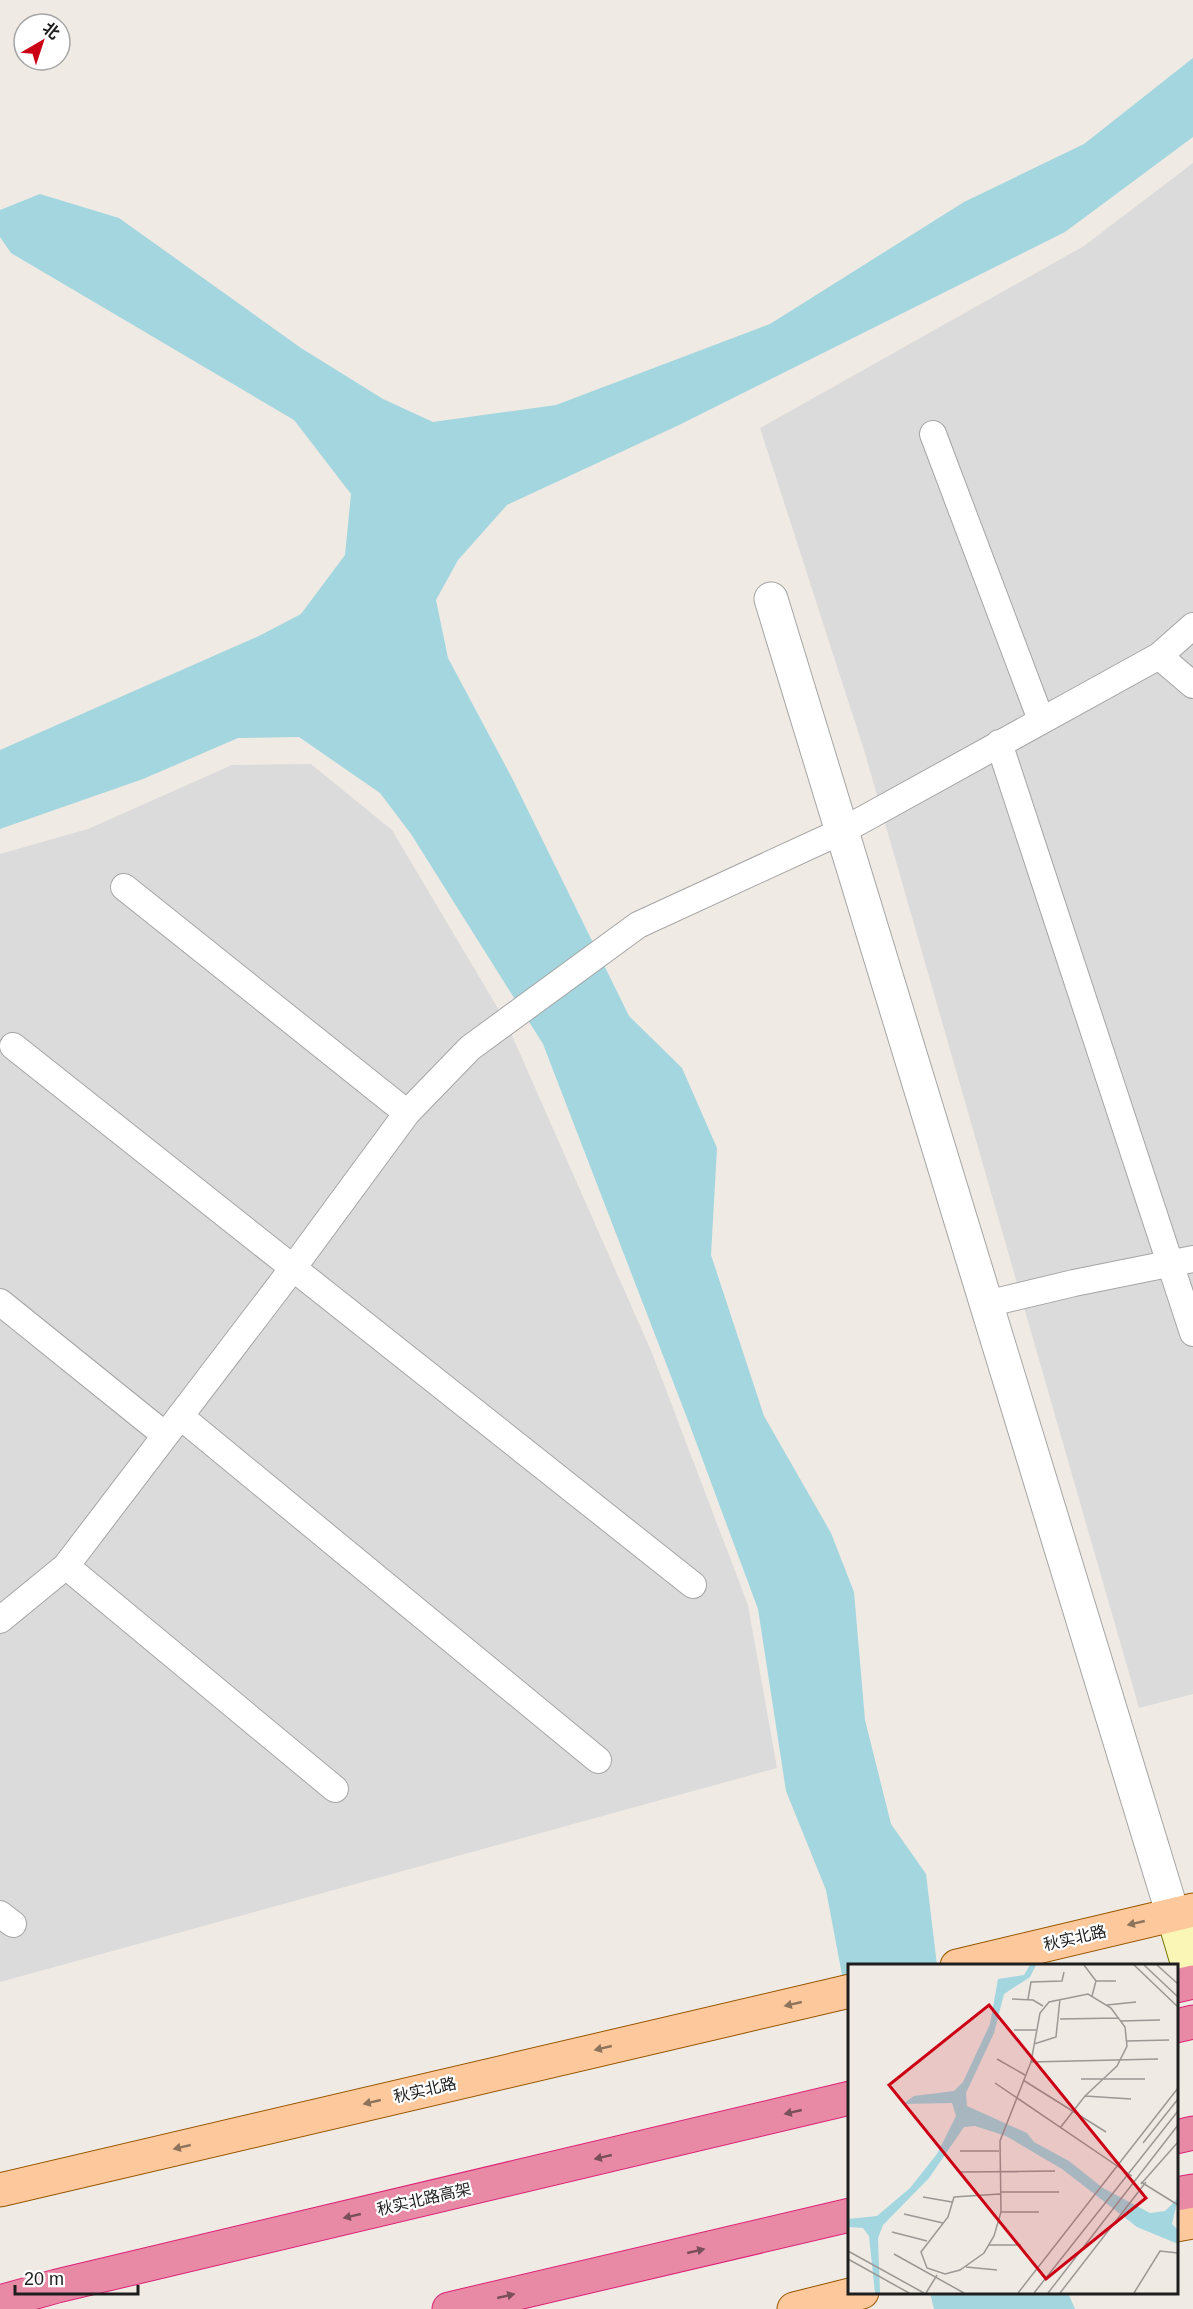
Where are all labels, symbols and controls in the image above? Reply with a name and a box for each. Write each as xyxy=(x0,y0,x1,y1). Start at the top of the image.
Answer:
north arrow xyxy=(12,12,72,72)
text: 北 xyxy=(40,19,63,42)
one-way arrow xyxy=(1127,1919,1145,1929)
street label: 秋实北路 xyxy=(1042,1923,1108,1953)
inset map xyxy=(848,1964,1178,2294)
one-way arrow xyxy=(783,2000,802,2009)
one-way arrow xyxy=(593,2044,612,2054)
street label: 秋实北路 xyxy=(392,2075,458,2105)
one-way arrow xyxy=(363,2098,381,2108)
one-way arrow xyxy=(783,2107,802,2117)
one-way arrow xyxy=(172,2143,191,2152)
one-way arrow xyxy=(594,2152,612,2162)
street label: 秋实北路高架 xyxy=(375,2180,473,2218)
one-way arrow xyxy=(343,2212,361,2222)
one-way arrow xyxy=(687,2245,705,2255)
scale bar xyxy=(15,2258,138,2296)
text: 20 m xyxy=(24,2269,64,2289)
one-way arrow xyxy=(497,2290,515,2300)

